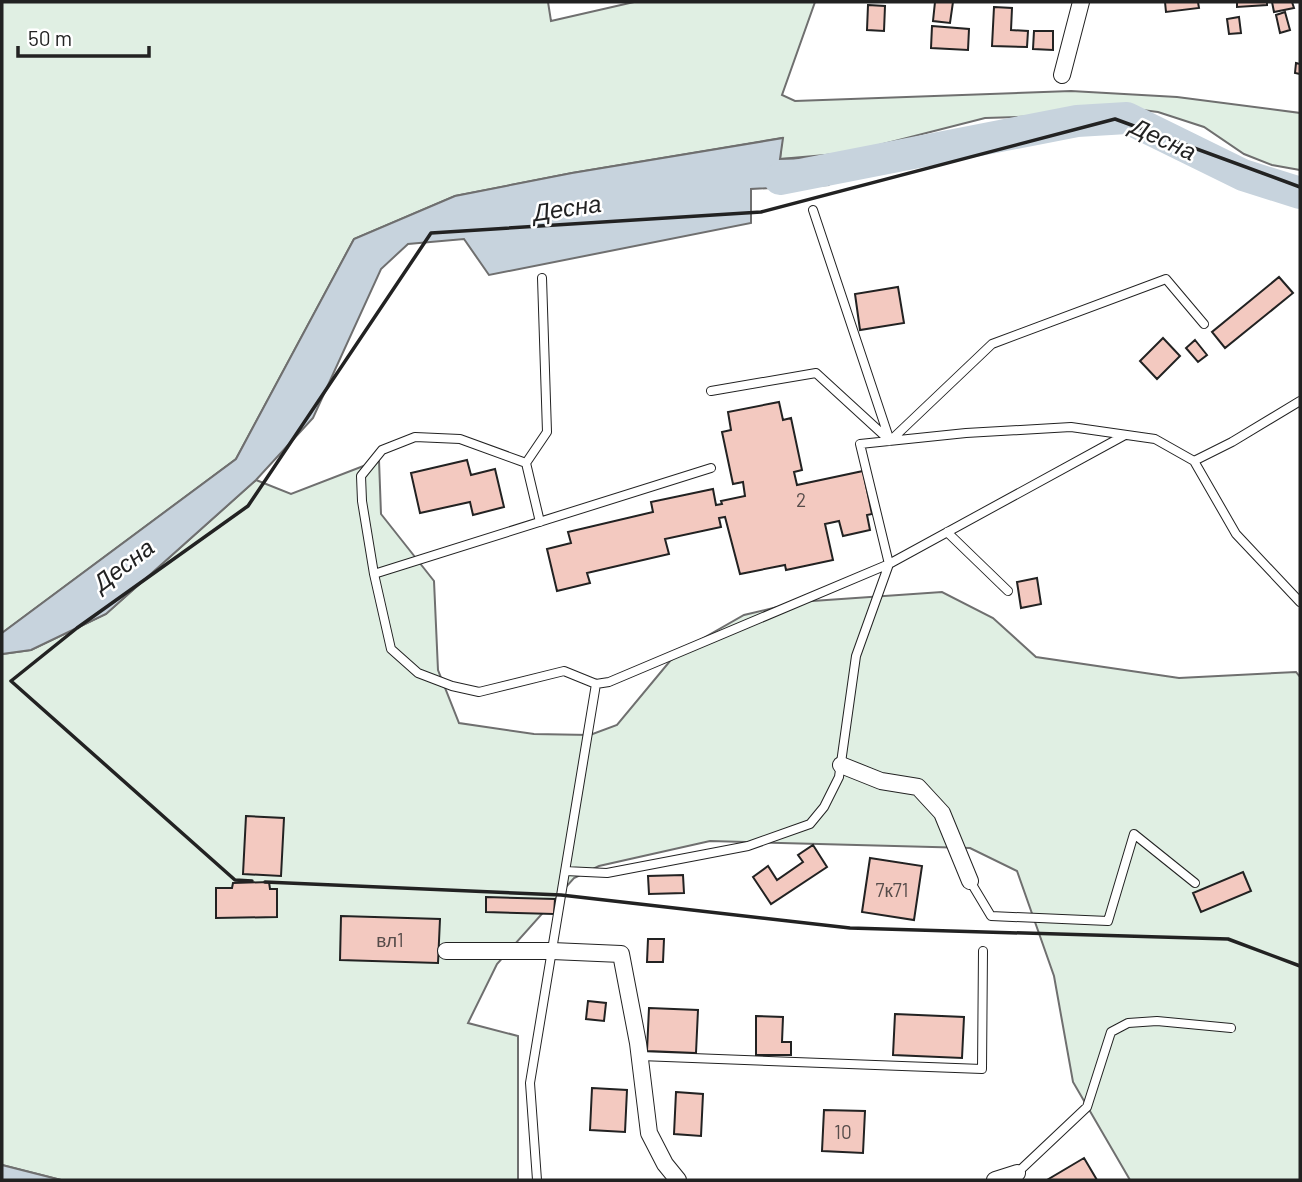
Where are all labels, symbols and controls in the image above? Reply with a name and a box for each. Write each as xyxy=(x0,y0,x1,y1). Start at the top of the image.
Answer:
scale bar xyxy=(18,14,149,58)
text: 50 m xyxy=(28,25,72,50)
water label: Десна xyxy=(1124,109,1201,166)
water label: Десна xyxy=(528,188,603,227)
house number: 2 xyxy=(796,488,806,511)
water label: Десна xyxy=(85,532,159,598)
house number: 7к71 xyxy=(876,878,909,901)
house number: вл1 xyxy=(376,928,404,951)
house number: 10 xyxy=(834,1120,852,1143)

